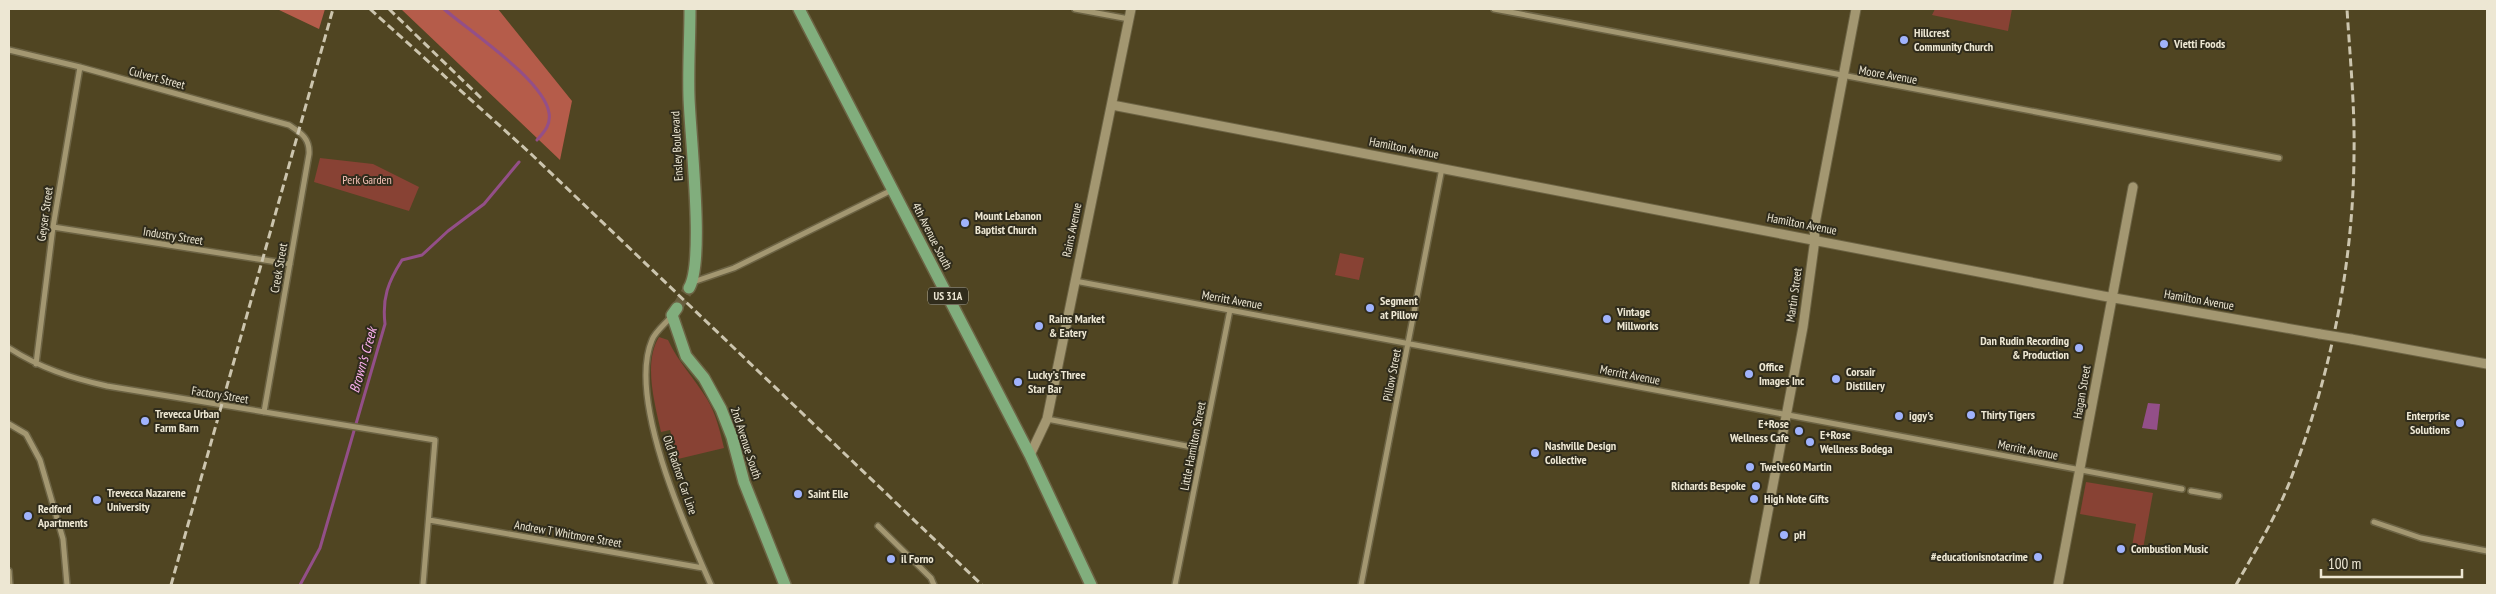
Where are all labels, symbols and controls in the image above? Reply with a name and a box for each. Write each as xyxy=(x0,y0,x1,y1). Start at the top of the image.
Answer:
place label: Hillcrest Community Church xyxy=(1914,25,1993,54)
marker: Hillcrest Community Church xyxy=(1898,34,1910,46)
place label: Vietti Foods xyxy=(2173,36,2225,51)
marker: Vietti Foods xyxy=(2158,38,2170,50)
street label: Moore Avenue xyxy=(1858,62,1918,87)
street label: Culvert Street xyxy=(128,63,187,92)
street label: Ensley Boulevard xyxy=(667,111,686,182)
street label: Hamilton Avenue xyxy=(1368,133,1440,162)
park label: Perk Garden xyxy=(342,172,392,187)
street label: Geyser Street xyxy=(33,185,56,242)
street label: 4th Avenue South xyxy=(909,200,956,272)
street label: Rains Avenue xyxy=(1058,201,1085,258)
place label: Mount Lebanon Baptist Church xyxy=(975,208,1041,237)
street label: Hamilton Avenue xyxy=(1766,209,1838,238)
marker: Mount Lebanon Baptist Church xyxy=(959,217,971,229)
street label: Industry Street xyxy=(142,223,205,248)
street label: Creek Street xyxy=(267,241,290,294)
street label: Martin Street xyxy=(1782,266,1805,323)
street label: Hamilton Avenue xyxy=(2163,286,2235,313)
street label: Merritt Avenue xyxy=(1201,287,1263,312)
road number: US 31A xyxy=(928,288,968,304)
place label: Segment at Pillow xyxy=(1380,293,1418,322)
marker: Segment at Pillow xyxy=(1364,302,1376,314)
place label: Vintage Millworks xyxy=(1616,304,1659,333)
place label: Rains Market & Eatery xyxy=(1049,311,1105,340)
marker: Vintage Millworks xyxy=(1601,313,1613,325)
marker: Rains Market & Eatery xyxy=(1033,320,1045,332)
water label: Brown's Creek xyxy=(345,324,381,395)
place label: Dan Rudin Recording & Production xyxy=(1980,333,2069,362)
marker: Dan Rudin Recording & Production xyxy=(2073,342,2085,354)
street label: Pillow Street xyxy=(1379,347,1404,402)
place label: Office Images Inc xyxy=(1759,359,1805,388)
street label: Merritt Avenue xyxy=(1599,361,1661,388)
street label: Hagan Street xyxy=(2069,363,2094,420)
place label: Corsair Distillery xyxy=(1846,364,1885,393)
place label: Lucky's Three Star Bar xyxy=(1028,367,1086,396)
marker: Office Images Inc xyxy=(1743,368,1755,380)
marker: Corsair Distillery xyxy=(1830,373,1842,385)
marker: Lucky's Three Star Bar xyxy=(1012,376,1024,388)
street label: Factory Street xyxy=(191,383,250,407)
street label: Little Hamilton Street xyxy=(1177,400,1209,491)
street label: 2nd Avenue South xyxy=(728,405,765,481)
place label: Trevecca Urban Farm Barn xyxy=(155,406,219,435)
place label: Thirty Tigers xyxy=(1981,407,2035,422)
place label: iggy's xyxy=(1909,408,1933,423)
place label: Enterprise Solutions xyxy=(2406,408,2450,437)
marker: Thirty Tigers xyxy=(1965,409,1977,421)
marker: iggy's xyxy=(1893,410,1905,422)
marker: Trevecca Urban Farm Barn xyxy=(139,415,151,427)
place label: E+Rose Wellness Cafe xyxy=(1729,416,1789,445)
marker: Enterprise Solutions xyxy=(2454,417,2466,429)
marker: E+Rose Wellness Cafe xyxy=(1793,425,1805,437)
place label: E+Rose Wellness Bodega xyxy=(1819,427,1892,456)
street label: Old Radnor Car Line xyxy=(660,433,701,517)
marker: E+Rose Wellness Bodega xyxy=(1804,436,1816,448)
street label: Merritt Avenue xyxy=(1997,436,2059,463)
place label: Nashville Design Collective xyxy=(1545,438,1616,467)
marker: Nashville Design Collective xyxy=(1529,447,1541,459)
place label: Twelve60 Martin xyxy=(1760,459,1832,474)
marker: Twelve60 Martin xyxy=(1744,461,1756,473)
place label: Richards Bespoke xyxy=(1671,478,1746,493)
marker: Richards Bespoke xyxy=(1750,480,1762,492)
place label: Trevecca Nazarene University xyxy=(107,485,186,514)
place label: Saint Elle xyxy=(808,486,848,501)
marker: Saint Elle xyxy=(792,488,804,500)
place label: High Note Gifts xyxy=(1764,491,1829,506)
marker: High Note Gifts xyxy=(1748,493,1760,505)
marker: Trevecca Nazarene University xyxy=(91,494,103,506)
place label: Redford Apartments xyxy=(37,501,88,530)
marker: Redford Apartments xyxy=(22,510,34,522)
street label: Andrew T Whitmore Street xyxy=(513,517,624,550)
place label: pH xyxy=(1794,527,1806,542)
marker: pH xyxy=(1778,529,1790,541)
place label: Combustion Music xyxy=(2131,541,2209,556)
marker: Combustion Music xyxy=(2115,543,2127,555)
scale bar xyxy=(2321,546,2462,578)
place label: #educationisnotacrime xyxy=(1931,549,2028,564)
place label: il Forno xyxy=(901,551,934,566)
marker: #educationisnotacrime xyxy=(2032,551,2044,563)
marker: il Forno xyxy=(885,553,897,565)
text: 100 m xyxy=(2328,554,2361,573)

